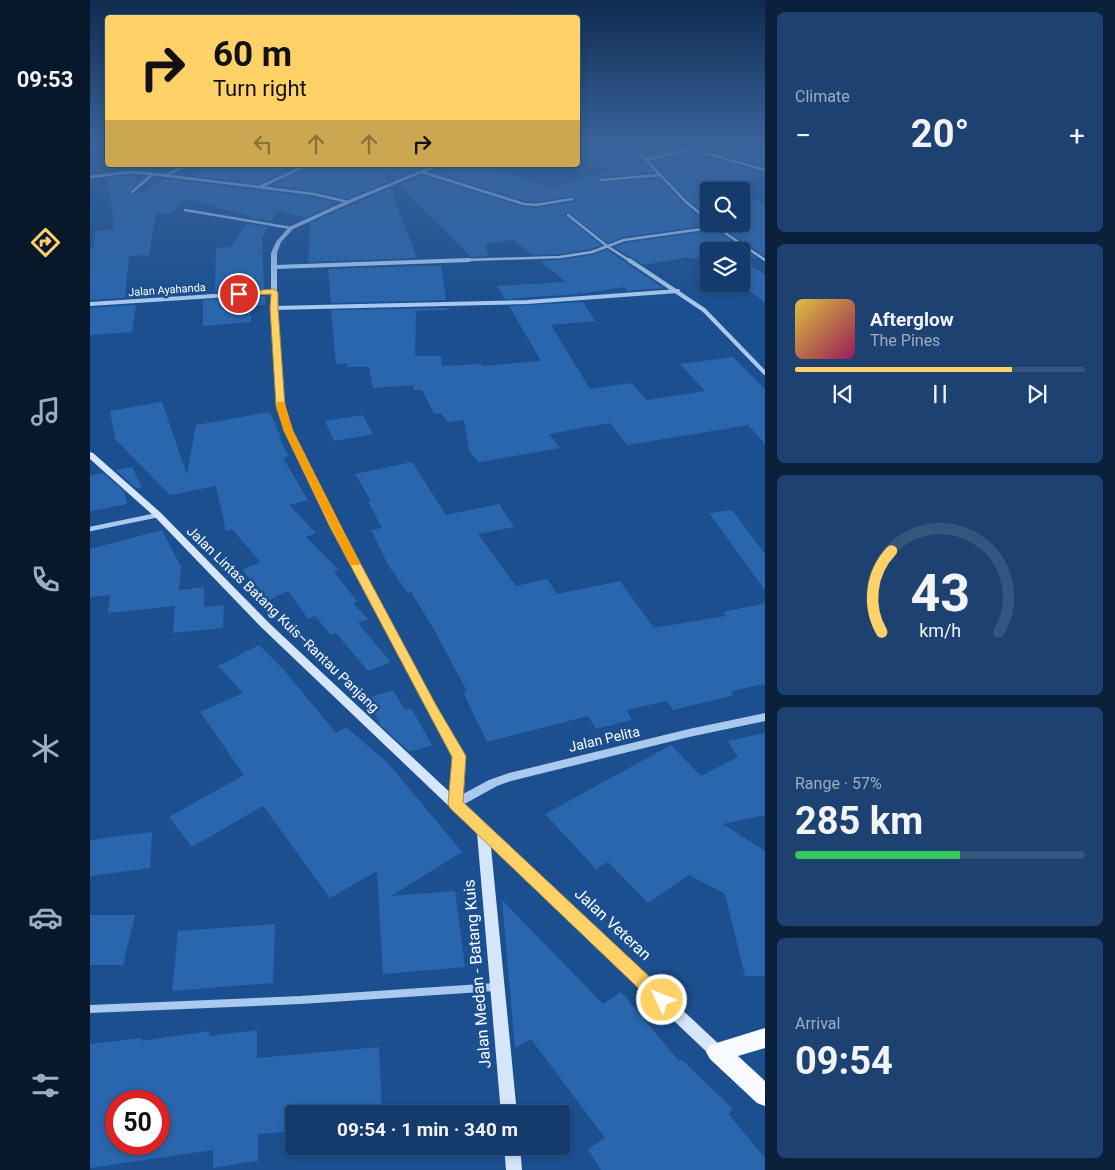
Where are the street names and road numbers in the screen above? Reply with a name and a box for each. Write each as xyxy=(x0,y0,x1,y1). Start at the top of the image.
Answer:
street label: Jalan Ayahanda xyxy=(128,281,206,299)
street label: Jalan Lintas Batang Kuis–Rantau Panjang xyxy=(184,523,382,715)
street label: Jalan Pelita xyxy=(567,723,641,755)
street label: Jalan Medan - Batang Kuis xyxy=(459,879,495,1069)
street label: Jalan Veteran xyxy=(571,884,655,964)

